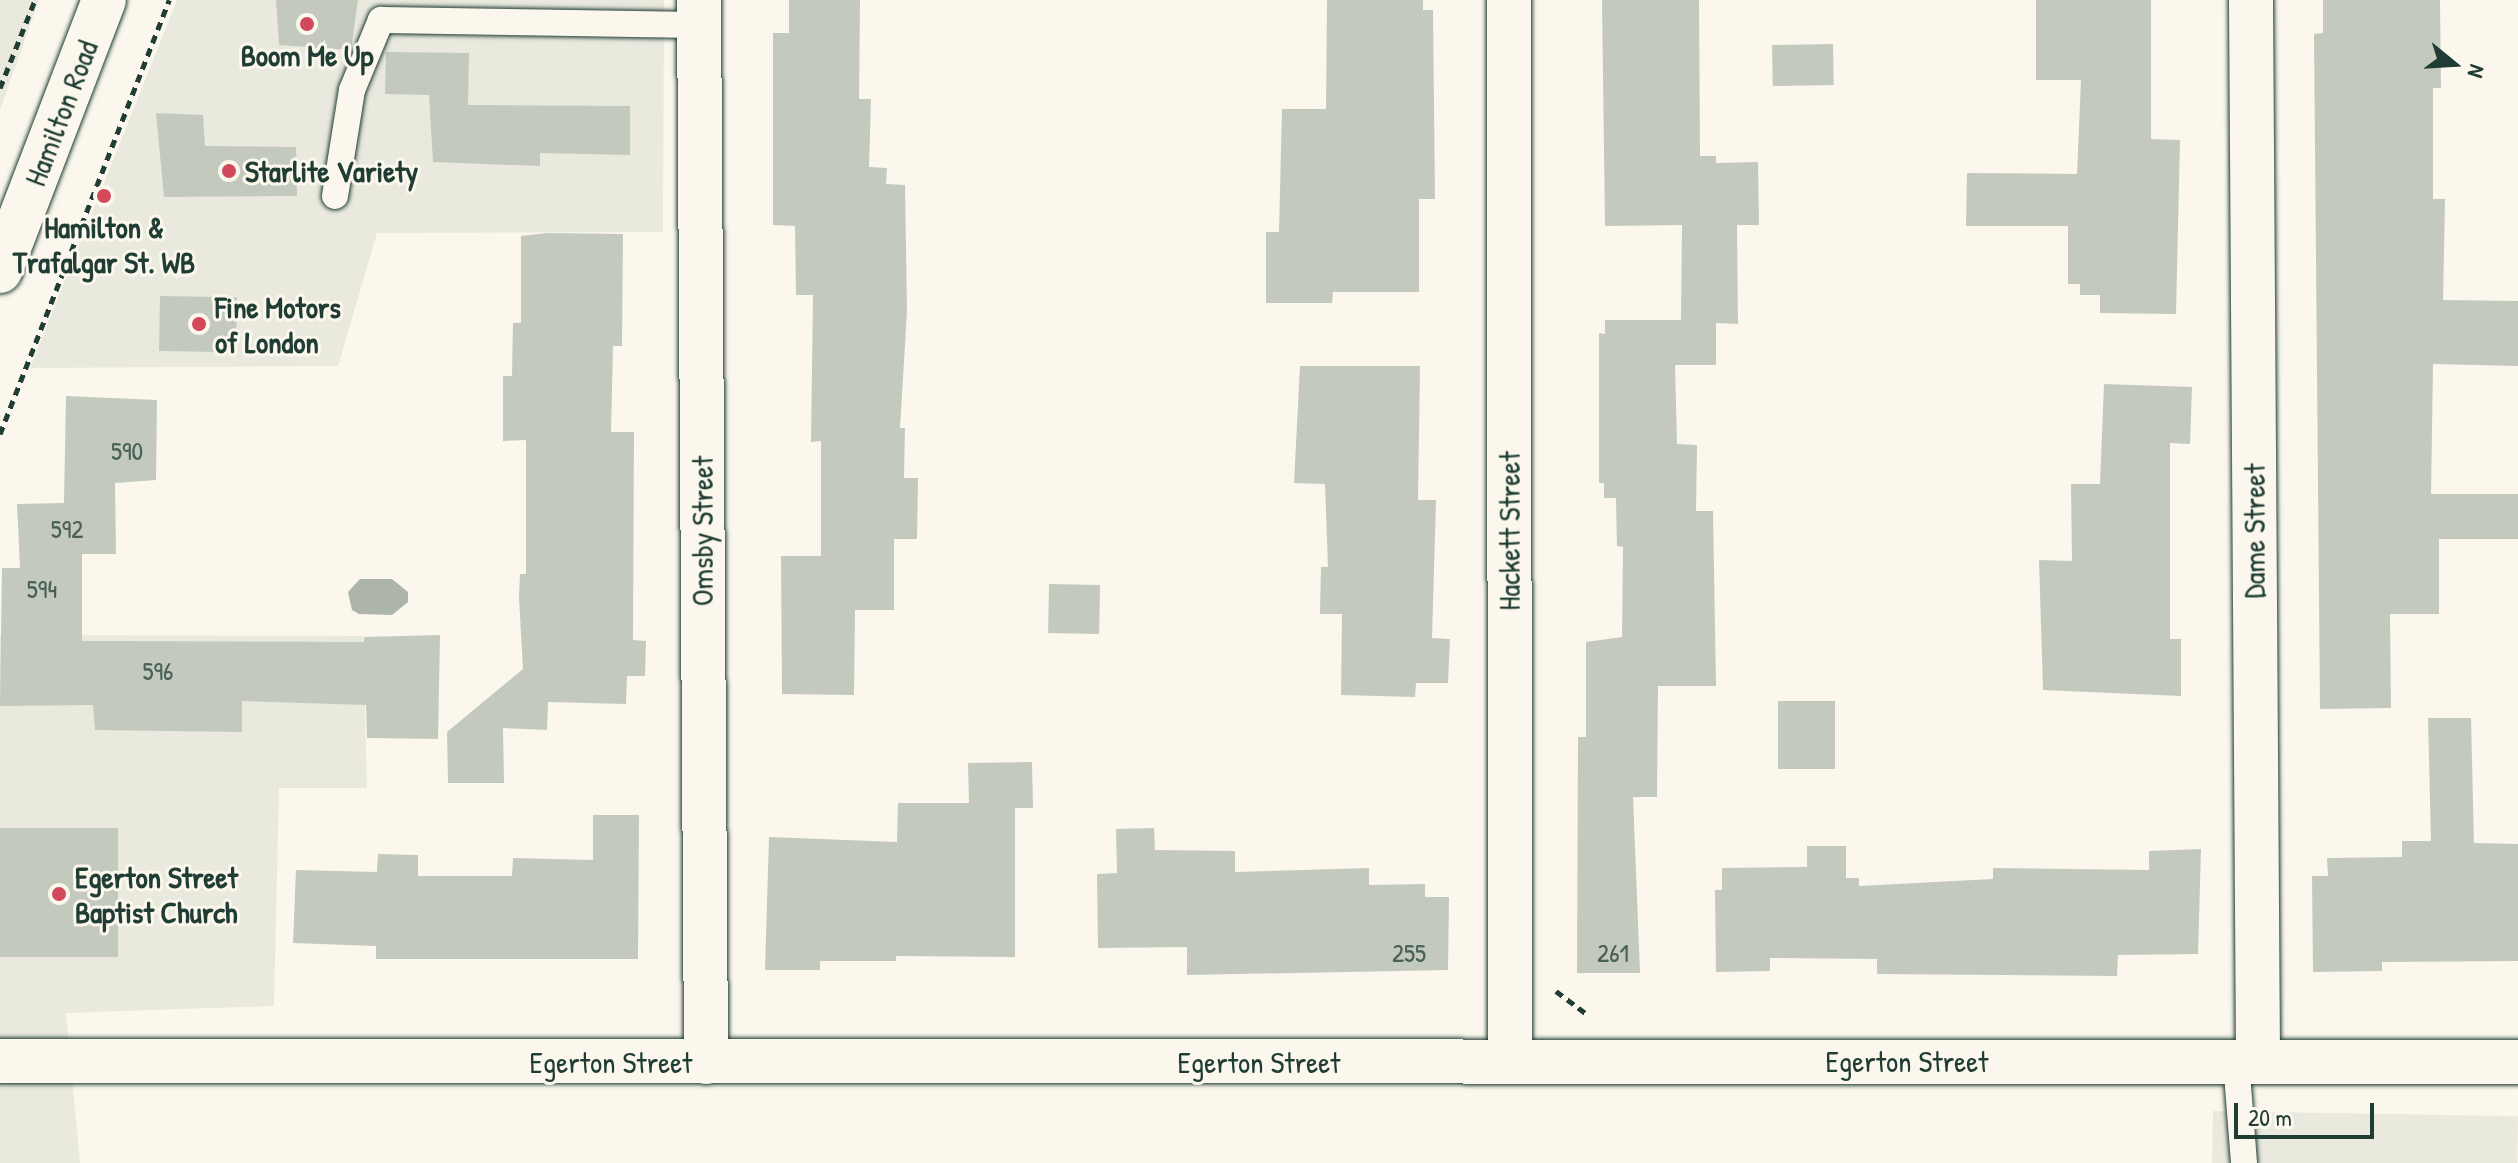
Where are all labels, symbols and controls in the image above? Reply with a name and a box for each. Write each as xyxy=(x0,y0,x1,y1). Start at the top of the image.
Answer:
marker: Boom Me Up xyxy=(298,15,316,33)
north arrow xyxy=(2414,24,2494,104)
street label: Hamilton Road xyxy=(17,35,105,191)
place label: Boom Me Up xyxy=(241,37,373,73)
text: N xyxy=(2461,61,2493,82)
place label: Starlite Variety xyxy=(245,153,418,189)
marker: Starlite Variety xyxy=(220,162,238,180)
marker: Hamilton & Trafalgar St. WB xyxy=(95,187,113,205)
place label: Hamilton & Trafalgar St. WB xyxy=(13,209,195,280)
place label: Fine Motors of London xyxy=(215,289,341,360)
marker: Fine Motors of London xyxy=(190,315,208,333)
house number: 590 xyxy=(111,435,143,467)
street label: Hackett Street xyxy=(1491,451,1527,611)
street label: Omsby Street xyxy=(684,456,720,606)
street label: Dame Street xyxy=(2236,463,2272,599)
house number: 592 xyxy=(51,513,83,545)
house number: 594 xyxy=(27,573,57,605)
house number: 596 xyxy=(143,655,173,687)
place label: Egerton Street Baptist Church xyxy=(75,859,238,930)
marker: Egerton Street Baptist Church xyxy=(50,885,68,903)
house number: 255 xyxy=(1392,937,1426,969)
house number: 261 xyxy=(1597,937,1629,969)
street label: Egerton Street xyxy=(1826,1043,1988,1079)
street label: Egerton Street xyxy=(530,1044,692,1080)
street label: Egerton Street xyxy=(1178,1044,1340,1080)
scale bar xyxy=(2238,1087,2378,1137)
text: 20 m xyxy=(2248,1101,2292,1133)

